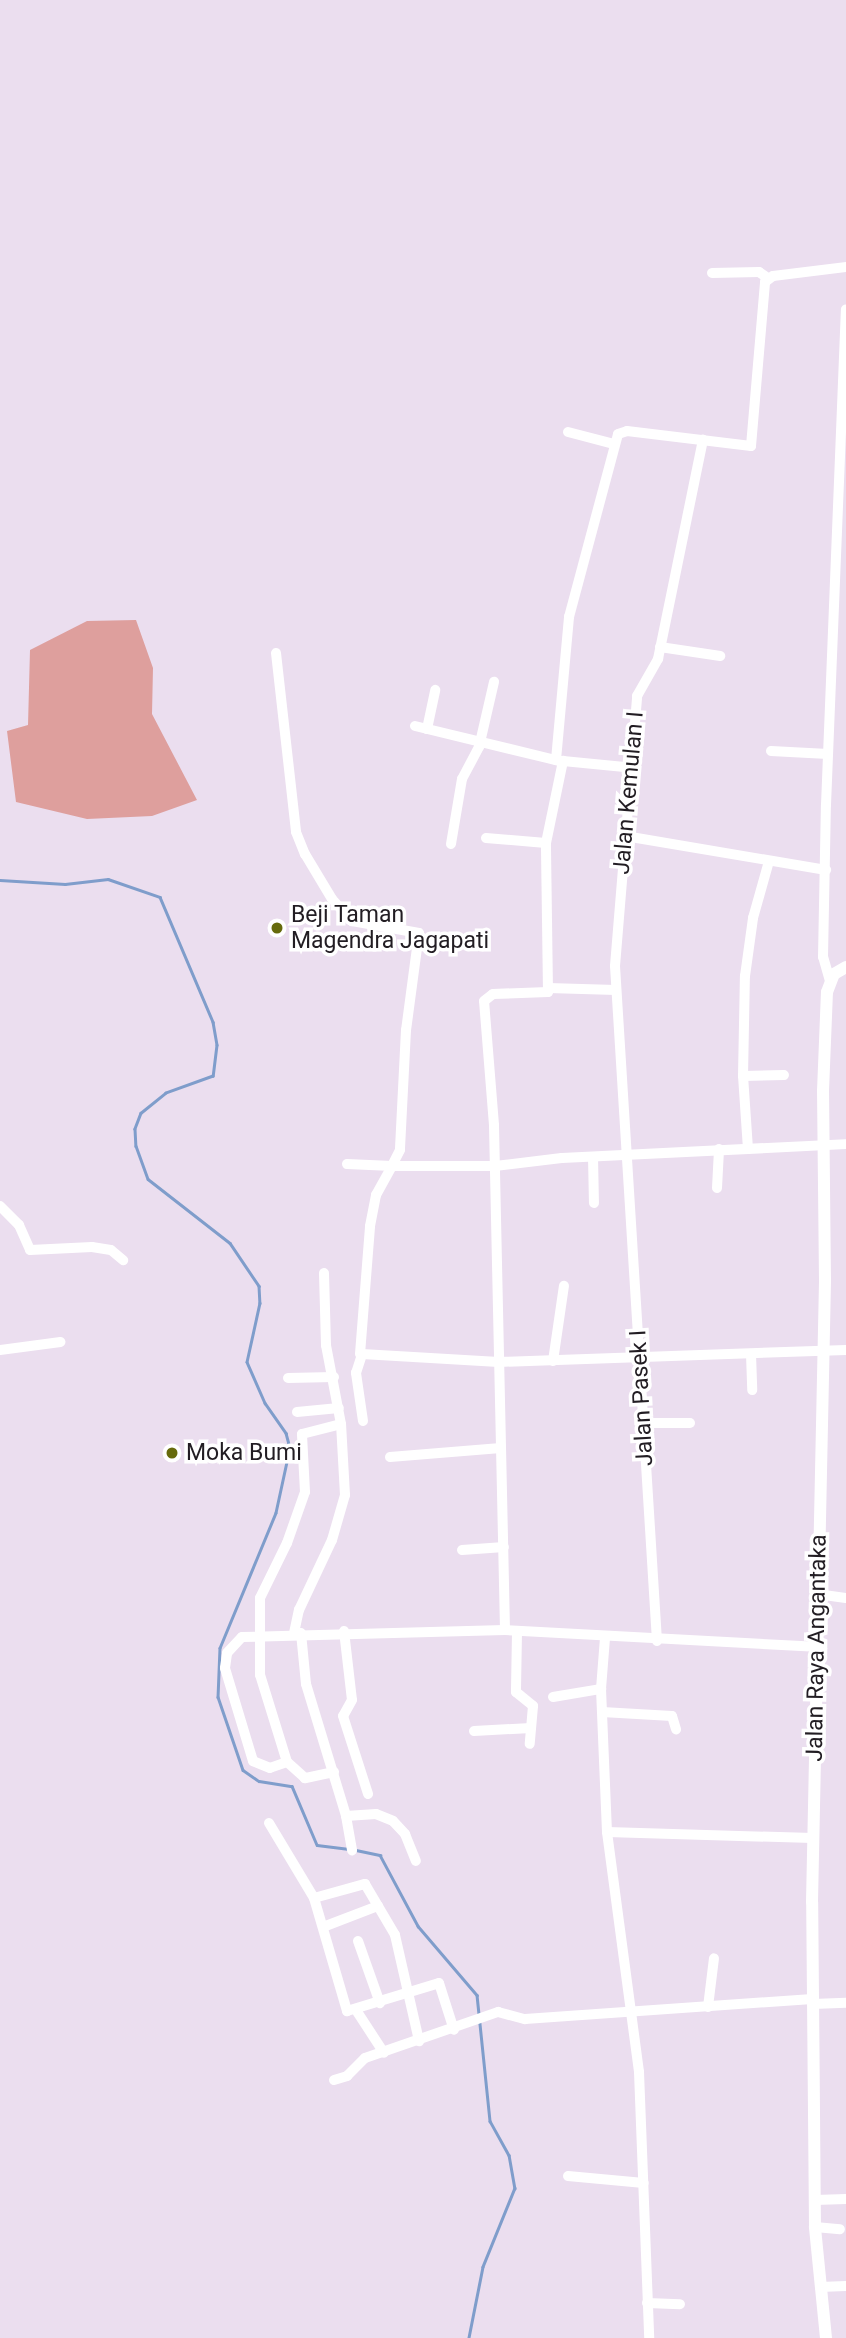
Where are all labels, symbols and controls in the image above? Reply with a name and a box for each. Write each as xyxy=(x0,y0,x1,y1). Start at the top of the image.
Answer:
street label: Jalan Kemulan I xyxy=(608,710,650,876)
place label: Beji Taman Magendra Jagapati xyxy=(291,901,489,955)
marker: Beji Taman Magendra Jagapati xyxy=(269,920,285,936)
street label: Jalan Pasek I xyxy=(625,1329,659,1467)
place label: Moka Bumi xyxy=(186,1439,302,1467)
marker: Moka Bumi xyxy=(164,1445,180,1461)
street label: Jalan Raya Angantaka xyxy=(801,1534,833,1762)

